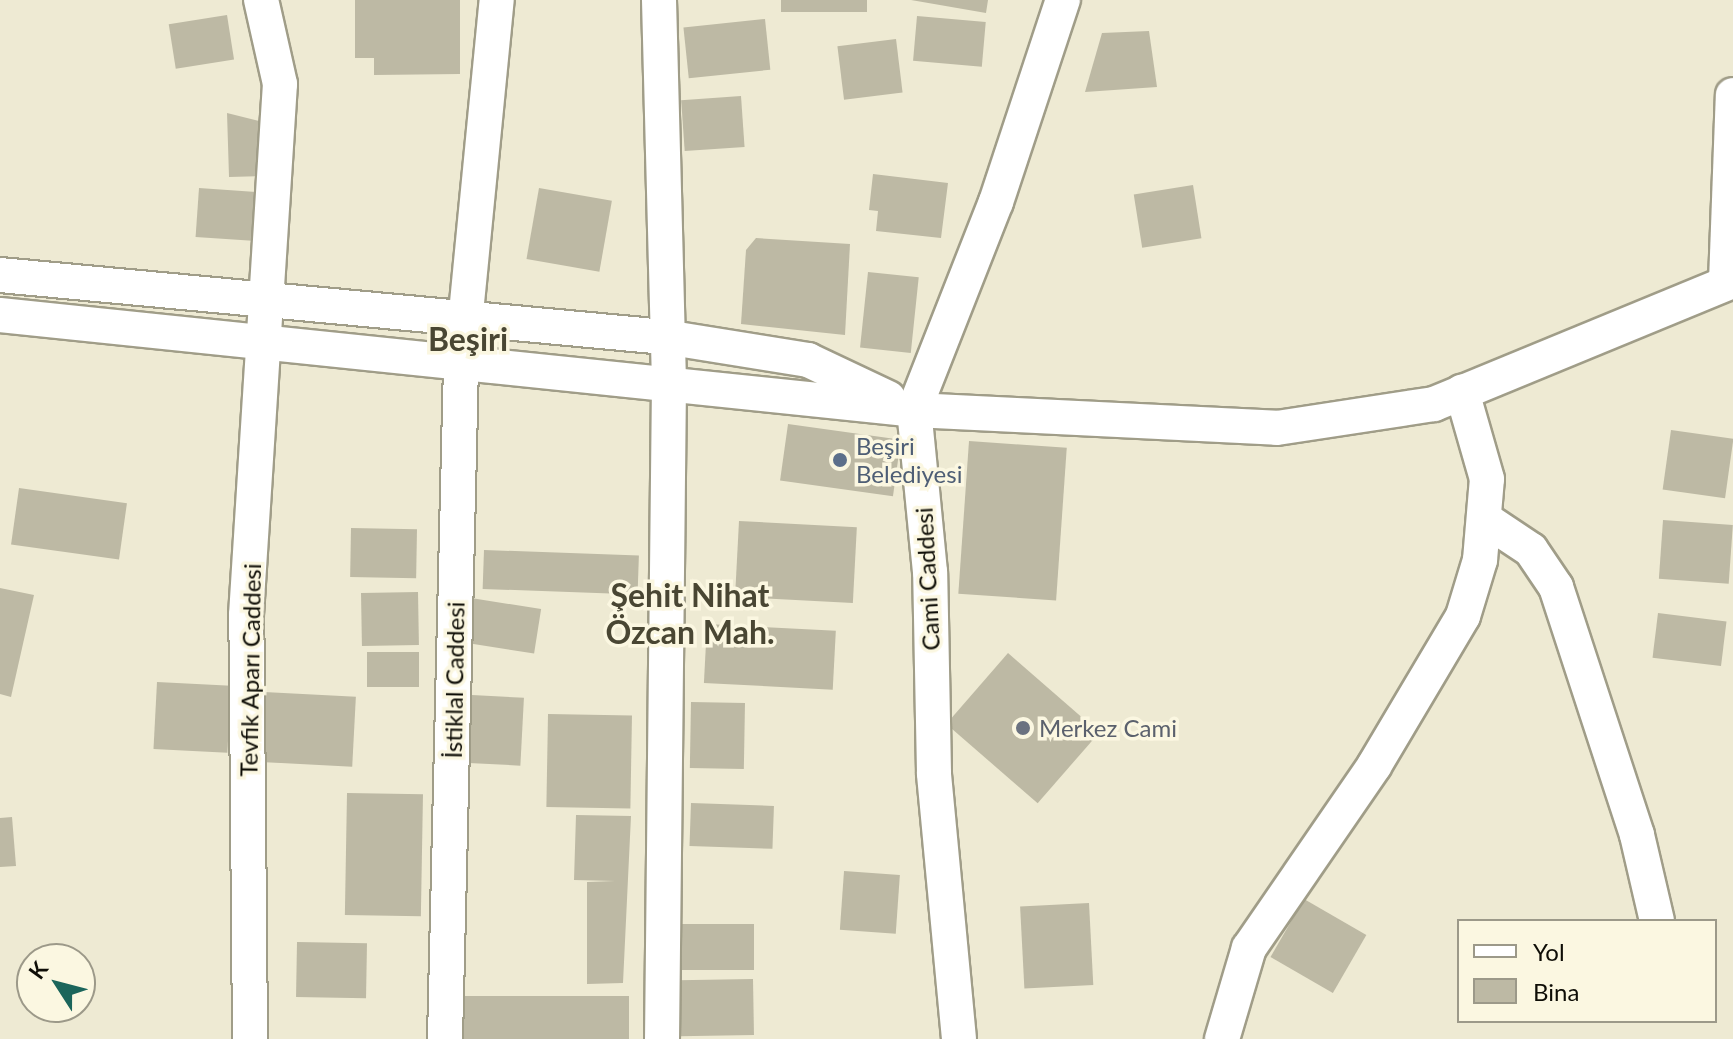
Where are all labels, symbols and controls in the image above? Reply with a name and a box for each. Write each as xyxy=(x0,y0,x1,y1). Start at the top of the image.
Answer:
district label: Beşiri xyxy=(428,320,508,358)
place label: Beşiri Belediyesi xyxy=(856,432,962,488)
marker: Beşiri Belediyesi xyxy=(831,451,849,469)
street label: Cami Caddesi xyxy=(909,507,945,651)
street label: Tevfik Aparı Caddesi xyxy=(234,563,266,777)
district label: Şehit Nihat Özcan Mah. xyxy=(605,577,775,652)
street label: İstiklal Caddesi xyxy=(438,601,470,759)
place label: Merkez Cami xyxy=(1039,714,1177,742)
marker: Merkez Cami xyxy=(1014,719,1032,737)
legend xyxy=(1457,919,1717,1023)
text: Yol xyxy=(1533,937,1565,966)
north arrow xyxy=(16,943,96,1023)
text: K xyxy=(22,956,53,984)
text: Bina xyxy=(1533,977,1579,1006)

